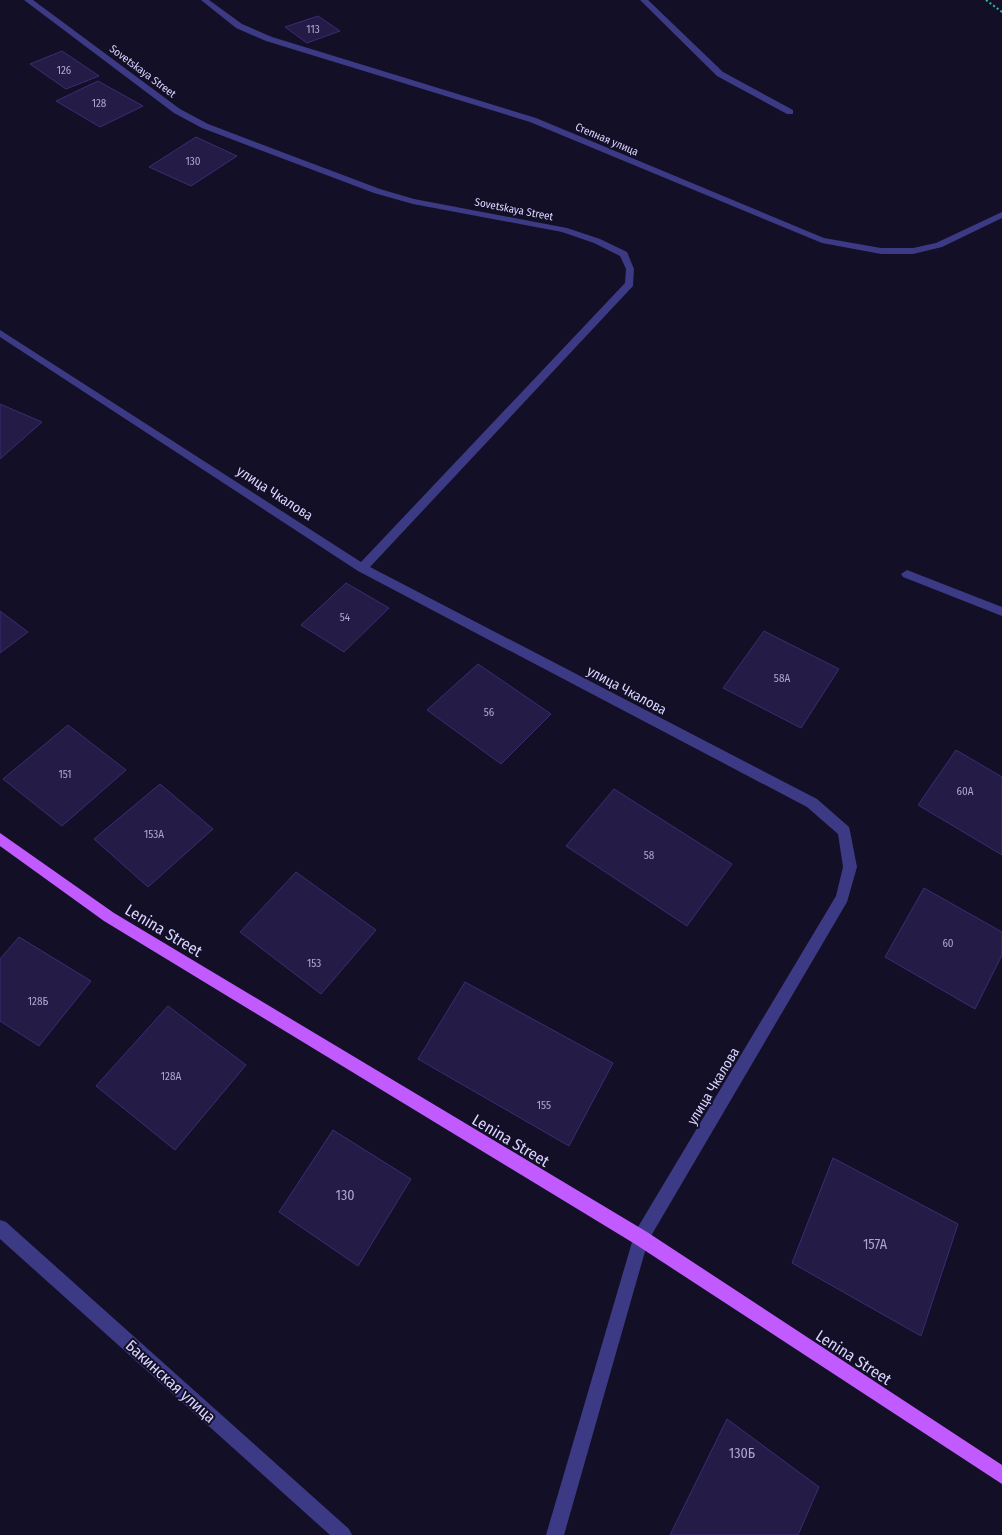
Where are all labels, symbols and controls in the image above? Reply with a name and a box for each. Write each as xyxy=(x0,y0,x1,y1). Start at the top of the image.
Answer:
house number: 113 xyxy=(306,23,320,36)
street label: Sovetskaya Street xyxy=(107,42,179,101)
house number: 126 xyxy=(57,64,72,77)
house number: 128 xyxy=(92,97,107,110)
street label: Степная улица xyxy=(573,120,640,159)
house number: 130 xyxy=(186,155,201,168)
street label: Sovetskaya Street xyxy=(474,196,555,224)
street label: улица Чкалова xyxy=(233,462,316,524)
house number: 54 xyxy=(340,611,351,624)
street label: улица Чкалова xyxy=(584,662,670,719)
house number: 58А xyxy=(774,672,790,685)
house number: 56 xyxy=(484,706,495,719)
house number: 151 xyxy=(58,768,72,781)
house number: 60А xyxy=(957,785,974,798)
house number: 153А xyxy=(144,828,164,841)
house number: 58 xyxy=(644,849,655,862)
street label: Lenina Street xyxy=(122,900,206,961)
house number: 60 xyxy=(942,937,954,950)
house number: 153 xyxy=(307,957,321,970)
house number: 128Б xyxy=(28,995,48,1008)
street label: улица Чкалова xyxy=(684,1044,743,1128)
house number: 128А xyxy=(161,1070,181,1083)
house number: 155 xyxy=(537,1099,551,1112)
street label: Lenina Street xyxy=(469,1110,553,1171)
house number: 130 xyxy=(335,1187,355,1204)
house number: 157А xyxy=(863,1236,888,1253)
street label: Lenina Street xyxy=(812,1326,896,1389)
street label: Бакинская улица xyxy=(122,1336,220,1427)
house number: 130Б xyxy=(729,1445,755,1462)

